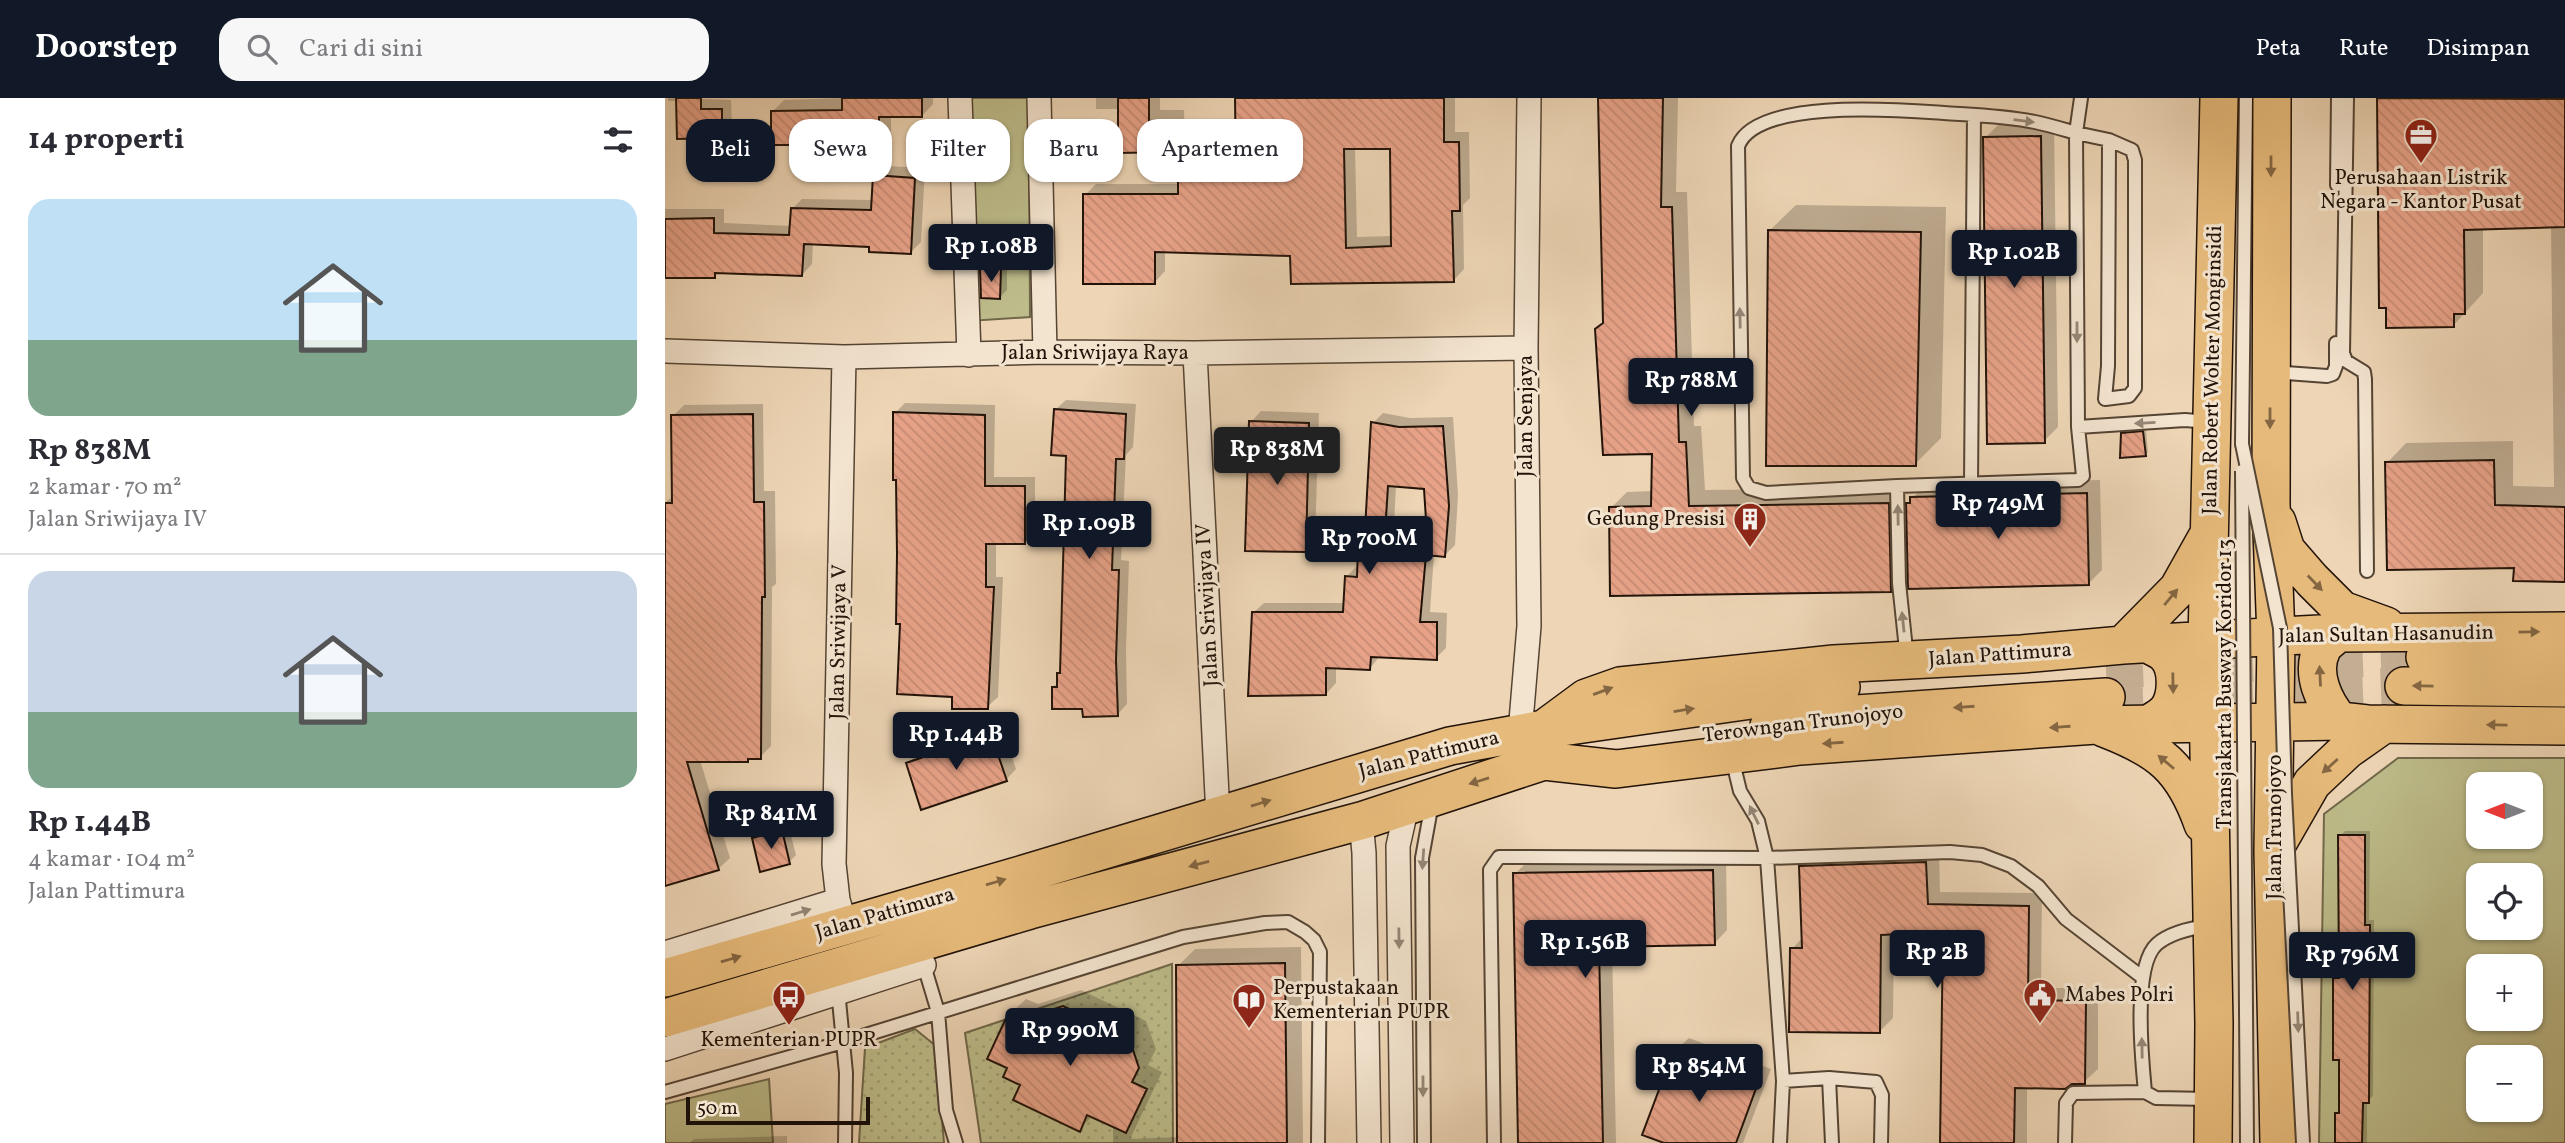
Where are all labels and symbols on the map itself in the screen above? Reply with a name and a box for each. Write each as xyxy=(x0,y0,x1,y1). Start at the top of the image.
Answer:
one-way arrow xyxy=(2014,115,2036,126)
office icon: Perusahaan Listrik Negara - Kantor Pusat xyxy=(2402,116,2440,165)
one-way arrow xyxy=(2266,155,2277,177)
place label: Perusahaan Listrik Negara - Kantor Pusat xyxy=(2320,164,2522,217)
pin: Rp 1.08B xyxy=(919,225,1063,284)
street label: Jalan Robert Wolter Monginsidi xyxy=(2196,225,2230,515)
pin: Rp 1.02B xyxy=(1942,230,2086,290)
one-way arrow xyxy=(1735,307,1746,329)
one-way arrow xyxy=(2071,321,2083,343)
street label: Jalan Sriwijaya Raya xyxy=(1001,339,1189,368)
street label: Jalan Senjaya xyxy=(1512,355,1541,477)
pin: Rp 788M xyxy=(1626,358,1756,418)
one-way arrow xyxy=(2264,407,2276,429)
one-way arrow xyxy=(2134,417,2156,428)
pin: Rp 838M xyxy=(1212,428,1342,487)
pin: Rp 749M xyxy=(1933,482,2063,541)
building icon: Gedung Presisi xyxy=(1731,500,1769,549)
pin: Rp 1.09B xyxy=(1017,502,1161,561)
one-way arrow xyxy=(1892,503,1904,525)
place label: Gedung Presisi xyxy=(1587,505,1725,534)
pin: Rp 700M xyxy=(1304,517,1434,576)
street label: Jalan Sriwijaya IV xyxy=(1189,523,1227,687)
street label: Transjakarta Busway Koridor 13 xyxy=(2211,539,2240,829)
street label: Jalan Sriwijaya V xyxy=(823,564,855,720)
one-way arrow xyxy=(2307,575,2324,592)
one-way arrow xyxy=(2163,588,2178,605)
one-way arrow xyxy=(1897,610,1908,632)
street label: Jalan Sultan Hasanudin xyxy=(2278,619,2494,651)
one-way arrow xyxy=(2518,626,2540,637)
street label: Jalan Pattimura xyxy=(1927,636,2073,674)
one-way arrow xyxy=(2315,665,2326,687)
one-way arrow xyxy=(2167,672,2179,694)
one-way arrow xyxy=(2412,680,2434,692)
one-way arrow xyxy=(1593,686,1614,697)
street label: Terowngan Trunojoyo xyxy=(1701,697,1905,751)
one-way arrow xyxy=(1953,701,1975,712)
one-way arrow xyxy=(1673,704,1695,715)
pin: Rp 1.44B xyxy=(884,712,1028,772)
one-way arrow xyxy=(2486,719,2508,731)
one-way arrow xyxy=(2048,722,2070,733)
street label: Jalan Pattimura xyxy=(1356,724,1502,786)
one-way arrow xyxy=(1821,738,1843,749)
street label: Jalan Trunojoyo xyxy=(2261,754,2290,900)
one-way arrow xyxy=(2157,755,2174,770)
one-way arrow xyxy=(2322,757,2339,773)
north arrow xyxy=(2466,772,2543,849)
one-way arrow xyxy=(1468,777,1489,787)
pin: Rp 841M xyxy=(706,792,836,851)
one-way arrow xyxy=(1251,797,1272,807)
one-way arrow xyxy=(1748,805,1760,825)
one-way arrow xyxy=(1417,848,1428,870)
one-way arrow xyxy=(1189,860,1210,870)
one-way arrow xyxy=(986,877,1007,887)
street label: Jalan Pattimura xyxy=(812,880,958,948)
one-way arrow xyxy=(790,906,811,917)
pin: Rp 1.56B xyxy=(1513,920,1657,980)
one-way arrow xyxy=(1393,928,1405,950)
pin: Rp 2B xyxy=(1888,930,1986,990)
pin: Rp 796M xyxy=(2287,932,2417,992)
one-way arrow xyxy=(720,953,742,964)
place label: Perpustakaan Kementerian PUPR xyxy=(1273,974,1450,1027)
public building icon: Mabes Polri xyxy=(2021,976,2059,1025)
bus stop icon: Kementerian PUPR xyxy=(770,978,808,1027)
library icon: Perpustakaan Kementerian PUPR xyxy=(1230,981,1268,1030)
place label: Mabes Polri xyxy=(2065,981,2174,1010)
pin: Rp 990M xyxy=(1005,1009,1135,1068)
one-way arrow xyxy=(2292,1012,2303,1034)
place label: Kementerian PUPR xyxy=(701,1026,877,1055)
one-way arrow xyxy=(2136,1037,2147,1059)
pin: Rp 854M xyxy=(1634,1044,1764,1104)
one-way arrow xyxy=(1417,1076,1429,1098)
scale bar xyxy=(686,1094,870,1126)

